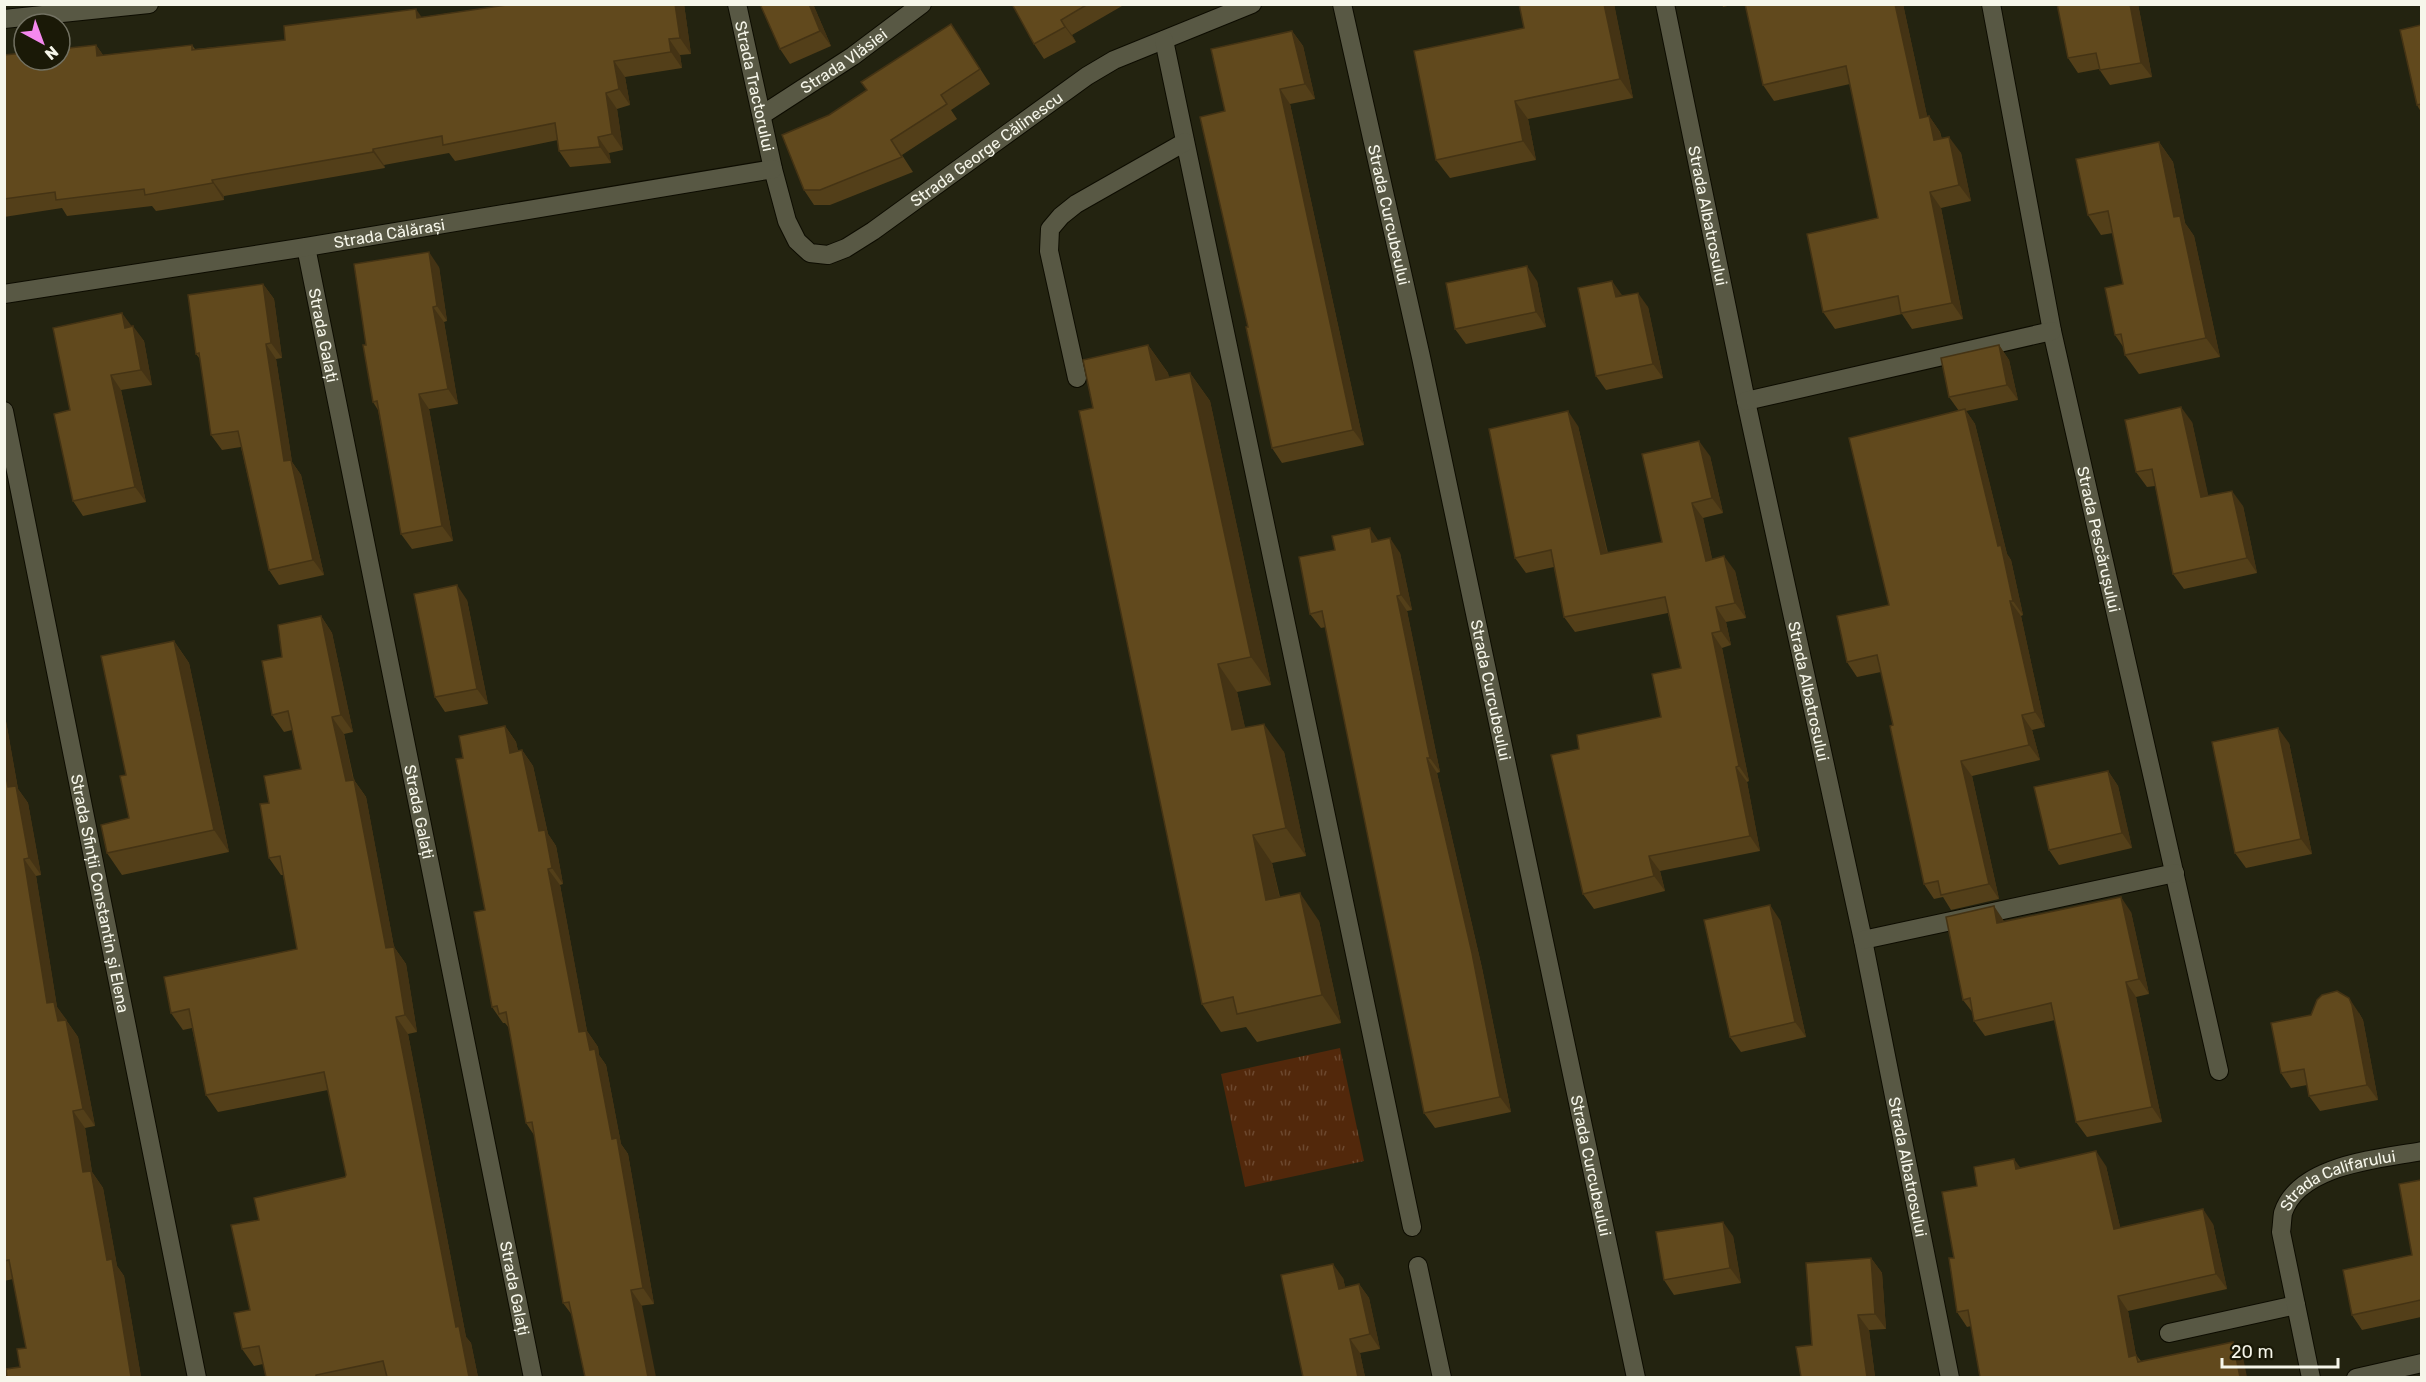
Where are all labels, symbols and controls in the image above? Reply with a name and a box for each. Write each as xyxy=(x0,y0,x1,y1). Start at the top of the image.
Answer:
north arrow xyxy=(12,12,72,72)
street label: Strada Tractorului xyxy=(731,19,778,153)
street label: Strada Vlăsiei xyxy=(797,24,891,97)
text: N xyxy=(41,42,62,64)
street label: Strada George Călinescu xyxy=(906,87,1066,210)
street label: Strada Curcubeului xyxy=(1364,143,1414,287)
street label: Strada Albatrosului xyxy=(1685,144,1732,287)
street label: Strada Călărași xyxy=(332,214,446,252)
street label: Strada Galați xyxy=(305,286,342,384)
street label: Strada Pescărușului xyxy=(2073,464,2125,614)
street label: Strada Curcubeului xyxy=(1467,618,1515,762)
street label: Strada Albatrosului xyxy=(1785,619,1833,763)
street label: Strada Galați xyxy=(401,763,438,861)
street label: Strada Sfinții Constantin și Elena xyxy=(67,773,133,1014)
street label: Strada Curcubeului xyxy=(1567,1093,1615,1238)
street label: Strada Albatrosului xyxy=(1885,1095,1931,1239)
street label: Strada Califarului xyxy=(2276,1146,2397,1214)
street label: Strada Galați xyxy=(496,1239,534,1337)
scale bar xyxy=(2222,1331,2338,1369)
text: 20 m xyxy=(2231,1341,2273,1363)

